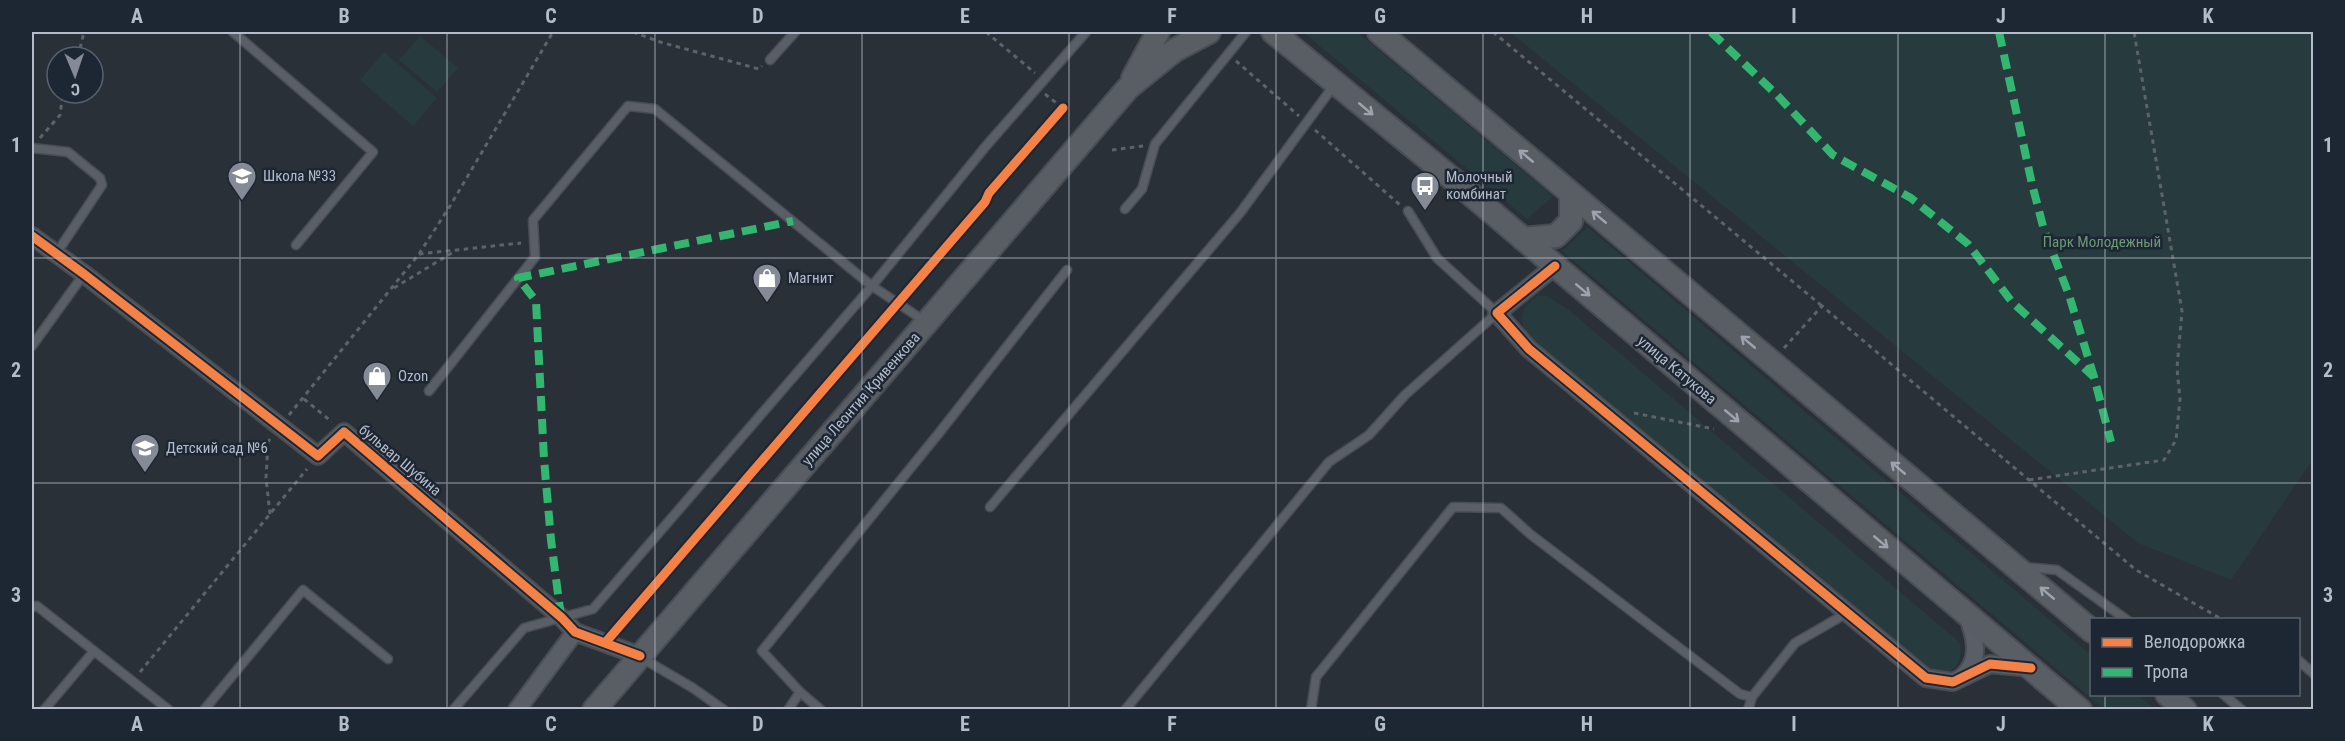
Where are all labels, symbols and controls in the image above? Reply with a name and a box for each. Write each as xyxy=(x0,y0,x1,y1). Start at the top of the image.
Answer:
text: A xyxy=(131,4,143,28)
text: B xyxy=(338,4,350,28)
text: C xyxy=(545,4,557,28)
text: D xyxy=(752,4,764,28)
text: E xyxy=(960,4,970,28)
text: F xyxy=(1167,4,1177,28)
text: G xyxy=(1374,4,1386,28)
text: H xyxy=(1581,4,1593,28)
text: I xyxy=(1791,4,1797,28)
text: J xyxy=(1996,4,2006,28)
text: K xyxy=(2202,4,2214,28)
north arrow xyxy=(45,45,105,105)
text: С xyxy=(71,80,80,99)
one-way arrow xyxy=(1358,102,1373,116)
text: 1 xyxy=(11,133,21,157)
text: 1 xyxy=(2323,133,2333,157)
one-way arrow xyxy=(1519,149,1534,163)
school or university icon: Школа №33 xyxy=(226,160,258,202)
place label: Школа №33 xyxy=(263,167,336,185)
place label: Молочный комбинат xyxy=(1446,168,1513,203)
bus stop icon: Молочный комбинат xyxy=(1409,170,1441,212)
one-way arrow xyxy=(1592,210,1607,224)
park label: Парк Молодежный xyxy=(2043,233,2161,251)
shop icon: Магнит xyxy=(751,262,783,304)
place label: Магнит xyxy=(788,269,834,287)
one-way arrow xyxy=(1575,283,1590,297)
street label: улица Леонтия Кривенкова xyxy=(798,329,924,469)
street label: улица Катукова xyxy=(1634,332,1720,408)
one-way arrow xyxy=(1741,335,1756,349)
text: 2 xyxy=(11,358,21,382)
text: 2 xyxy=(2323,358,2333,382)
shop icon: Ozon xyxy=(361,360,393,402)
place label: Ozon xyxy=(398,367,428,385)
one-way arrow xyxy=(1724,410,1740,423)
street label: бульвар Шубина xyxy=(355,420,445,500)
school or university icon: Детский сад №6 xyxy=(129,432,161,474)
place label: Детский сад №6 xyxy=(166,439,268,457)
one-way arrow xyxy=(1890,461,1906,474)
one-way arrow xyxy=(1873,535,1888,549)
text: 3 xyxy=(11,583,21,607)
text: 3 xyxy=(2323,583,2333,607)
one-way arrow xyxy=(2040,586,2055,600)
legend xyxy=(2090,618,2300,696)
text: Велодорожка xyxy=(2144,631,2245,652)
text: Тропа xyxy=(2144,661,2188,682)
text: A xyxy=(131,712,143,736)
text: B xyxy=(338,712,350,736)
text: C xyxy=(545,712,557,736)
text: D xyxy=(752,712,764,736)
text: E xyxy=(960,712,970,736)
text: F xyxy=(1167,712,1177,736)
text: G xyxy=(1374,712,1386,736)
text: H xyxy=(1581,712,1593,736)
text: I xyxy=(1791,712,1797,736)
text: J xyxy=(1996,712,2006,736)
text: K xyxy=(2202,712,2214,736)

